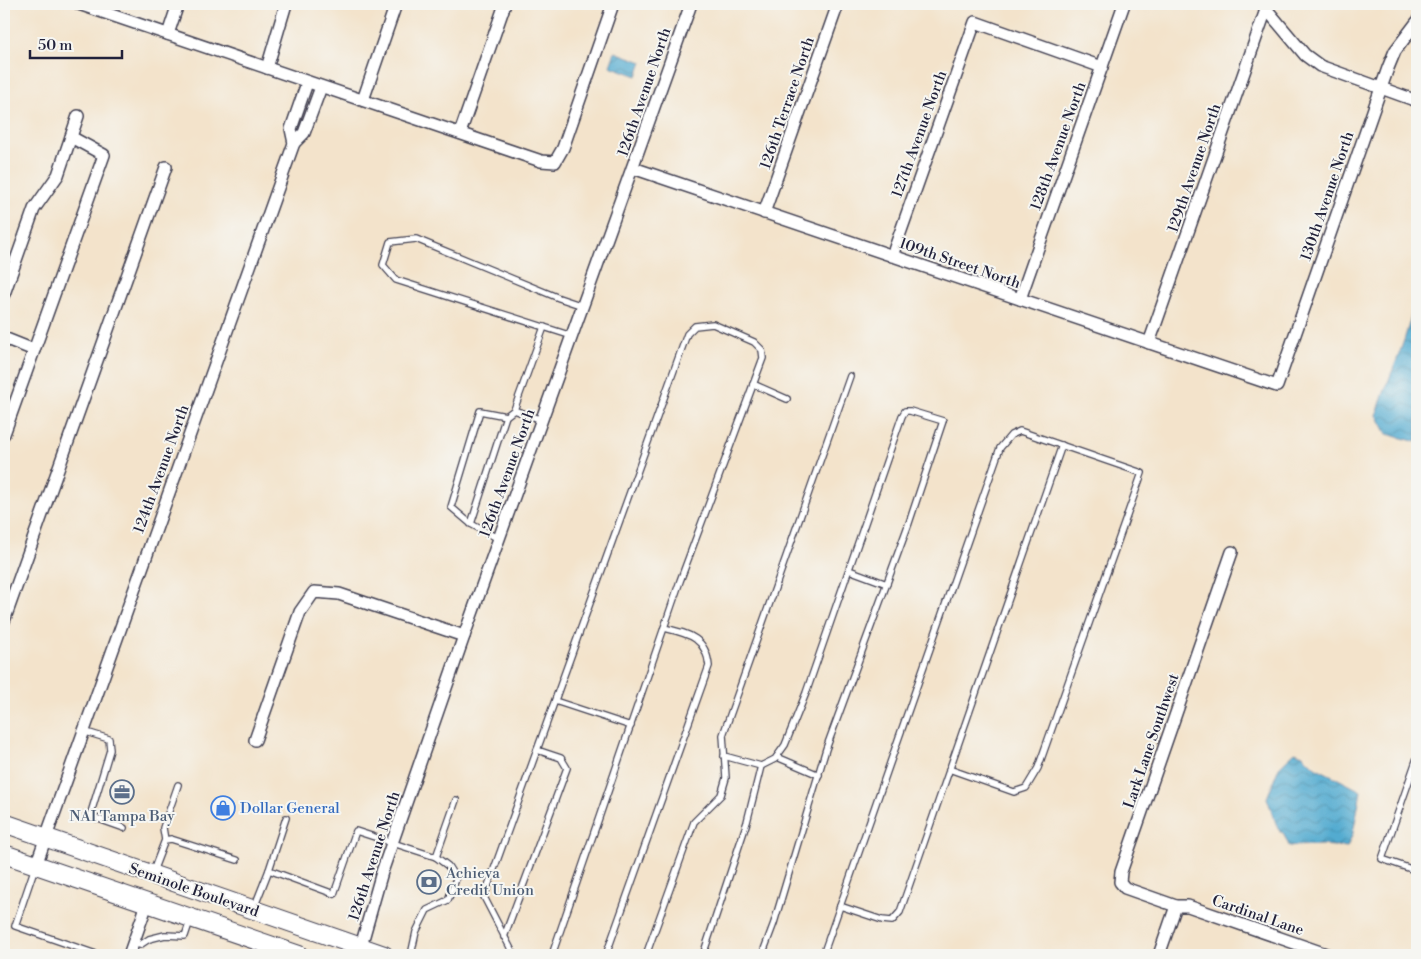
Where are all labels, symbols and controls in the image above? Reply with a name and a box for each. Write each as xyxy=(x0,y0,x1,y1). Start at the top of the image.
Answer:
street label: 126th Avenue North xyxy=(613,25,675,159)
scale bar xyxy=(30,28,122,60)
street label: 126th Terrace North xyxy=(756,35,819,172)
text: 50 m xyxy=(38,36,72,55)
street label: 127th Avenue North xyxy=(888,68,951,200)
street label: 128th Avenue North xyxy=(1026,79,1091,213)
street label: 129th Avenue North xyxy=(1163,101,1225,235)
street label: 130th Avenue North xyxy=(1296,129,1359,263)
street label: 109th Street North xyxy=(897,234,1023,293)
street label: 124th Avenue North xyxy=(129,402,194,536)
street label: 126th Avenue North xyxy=(475,406,540,540)
street label: Lark Lane Southwest xyxy=(1119,670,1184,811)
office icon: NAI Tampa Bay xyxy=(109,779,135,805)
street label: 126th Avenue North xyxy=(345,789,404,923)
shop icon: Dollar General xyxy=(210,795,236,821)
place label: Dollar General xyxy=(240,799,340,818)
place label: NAI Tampa Bay xyxy=(69,807,175,826)
street label: Seminole Boulevard xyxy=(126,859,262,922)
place label: Achieva Credit Union xyxy=(445,864,534,900)
bank icon: Achieva Credit Union xyxy=(416,869,442,895)
street label: Cardinal Lane xyxy=(1209,891,1306,940)

